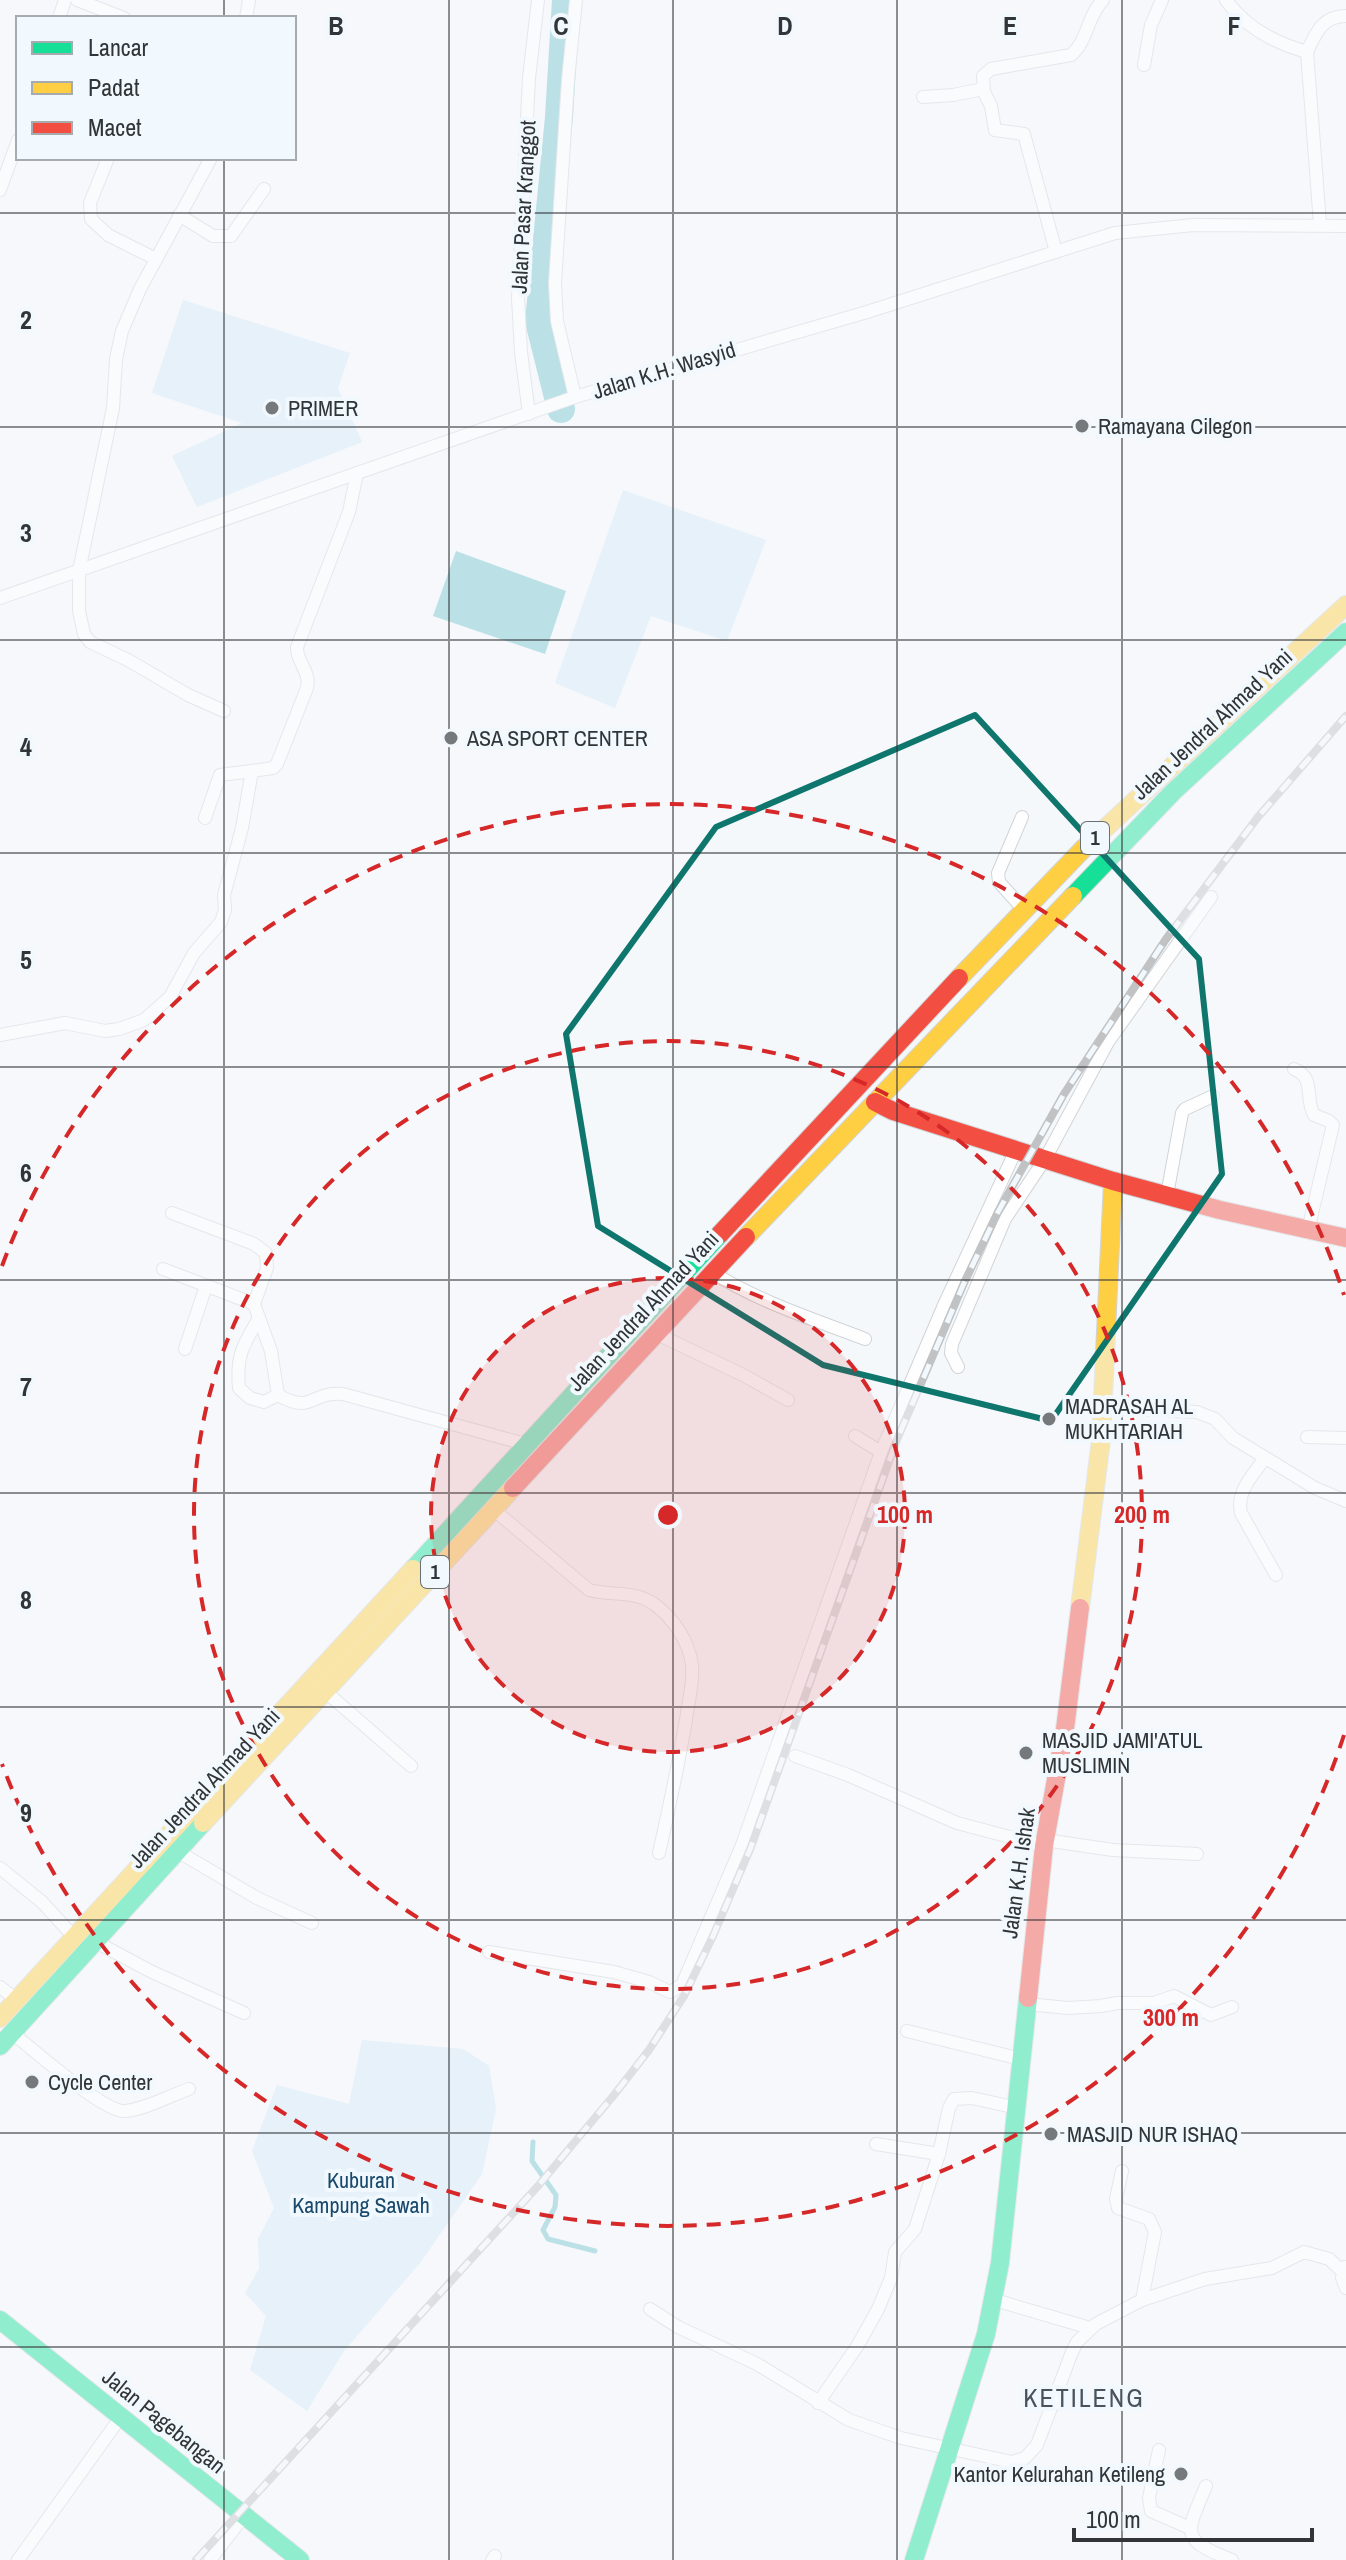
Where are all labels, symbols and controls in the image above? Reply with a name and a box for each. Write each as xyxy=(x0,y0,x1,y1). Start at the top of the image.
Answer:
text: B xyxy=(328,8,344,43)
text: C xyxy=(553,8,569,43)
text: D xyxy=(777,8,793,43)
text: E xyxy=(1003,8,1017,43)
text: F xyxy=(1227,8,1241,43)
legend xyxy=(16,16,296,160)
text: Lancar xyxy=(88,31,149,63)
text: Padat xyxy=(88,71,140,103)
text: Macet xyxy=(88,111,142,143)
street label: Jalan Pasar Kranggot xyxy=(503,120,543,294)
text: 2 xyxy=(20,302,32,337)
street label: Jalan K.H. Wasyid xyxy=(589,334,739,406)
place label: PRIMER xyxy=(288,393,358,423)
marker: PRIMER xyxy=(263,399,281,417)
place label: Ramayana Cilegon xyxy=(1098,411,1252,441)
marker: Ramayana Cilegon xyxy=(1073,417,1091,435)
text: 3 xyxy=(20,515,32,550)
street label: Jalan Jendral Ahmad Yani xyxy=(1125,642,1299,806)
place label: ASA SPORT CENTER xyxy=(466,723,648,753)
text: 4 xyxy=(20,729,32,764)
marker: ASA SPORT CENTER xyxy=(442,729,460,747)
road number: 1 xyxy=(1081,822,1109,854)
text: 5 xyxy=(20,942,32,977)
text: 6 xyxy=(20,1155,32,1190)
street label: Jalan Jendral Ahmad Yani xyxy=(561,1224,725,1398)
text: 7 xyxy=(20,1369,32,1404)
place label: MADRASAH AL MUKHTARIAH xyxy=(1065,1391,1193,1446)
marker: MADRASAH AL MUKHTARIAH xyxy=(1040,1410,1058,1428)
text: 100 m xyxy=(877,1498,933,1530)
text: 200 m xyxy=(1114,1498,1170,1530)
centre of rings xyxy=(654,1501,682,1529)
road number: 1 xyxy=(421,1556,449,1588)
text: 8 xyxy=(20,1582,32,1617)
street label: Jalan Jendral Ahmad Yani xyxy=(122,1701,286,1875)
place label: MASJID JAMI'ATUL MUSLIMIN xyxy=(1042,1725,1203,1780)
marker: MASJID JAMI'ATUL MUSLIMIN xyxy=(1017,1744,1035,1762)
text: 9 xyxy=(20,1795,32,1830)
street label: Jalan K.H. Ishak xyxy=(994,1805,1042,1940)
text: 300 m xyxy=(1143,2001,1199,2033)
place label: Cycle Center xyxy=(48,2067,152,2097)
marker: Cycle Center xyxy=(23,2073,41,2091)
place label: MASJID NUR ISHAQ xyxy=(1067,2119,1238,2149)
marker: MASJID NUR ISHAQ xyxy=(1042,2125,1060,2143)
park label: Kuburan Kampung Sawah xyxy=(292,2165,430,2220)
street label: Jalan Pagebangan xyxy=(96,2362,232,2480)
district label: KETILENG xyxy=(1023,2380,1145,2415)
place label: Kantor Kelurahan Ketileng xyxy=(953,2459,1165,2489)
marker: Kantor Kelurahan Ketileng xyxy=(1172,2465,1190,2483)
scale bar xyxy=(1074,2492,1312,2542)
text: 100 m xyxy=(1086,2503,1141,2535)

